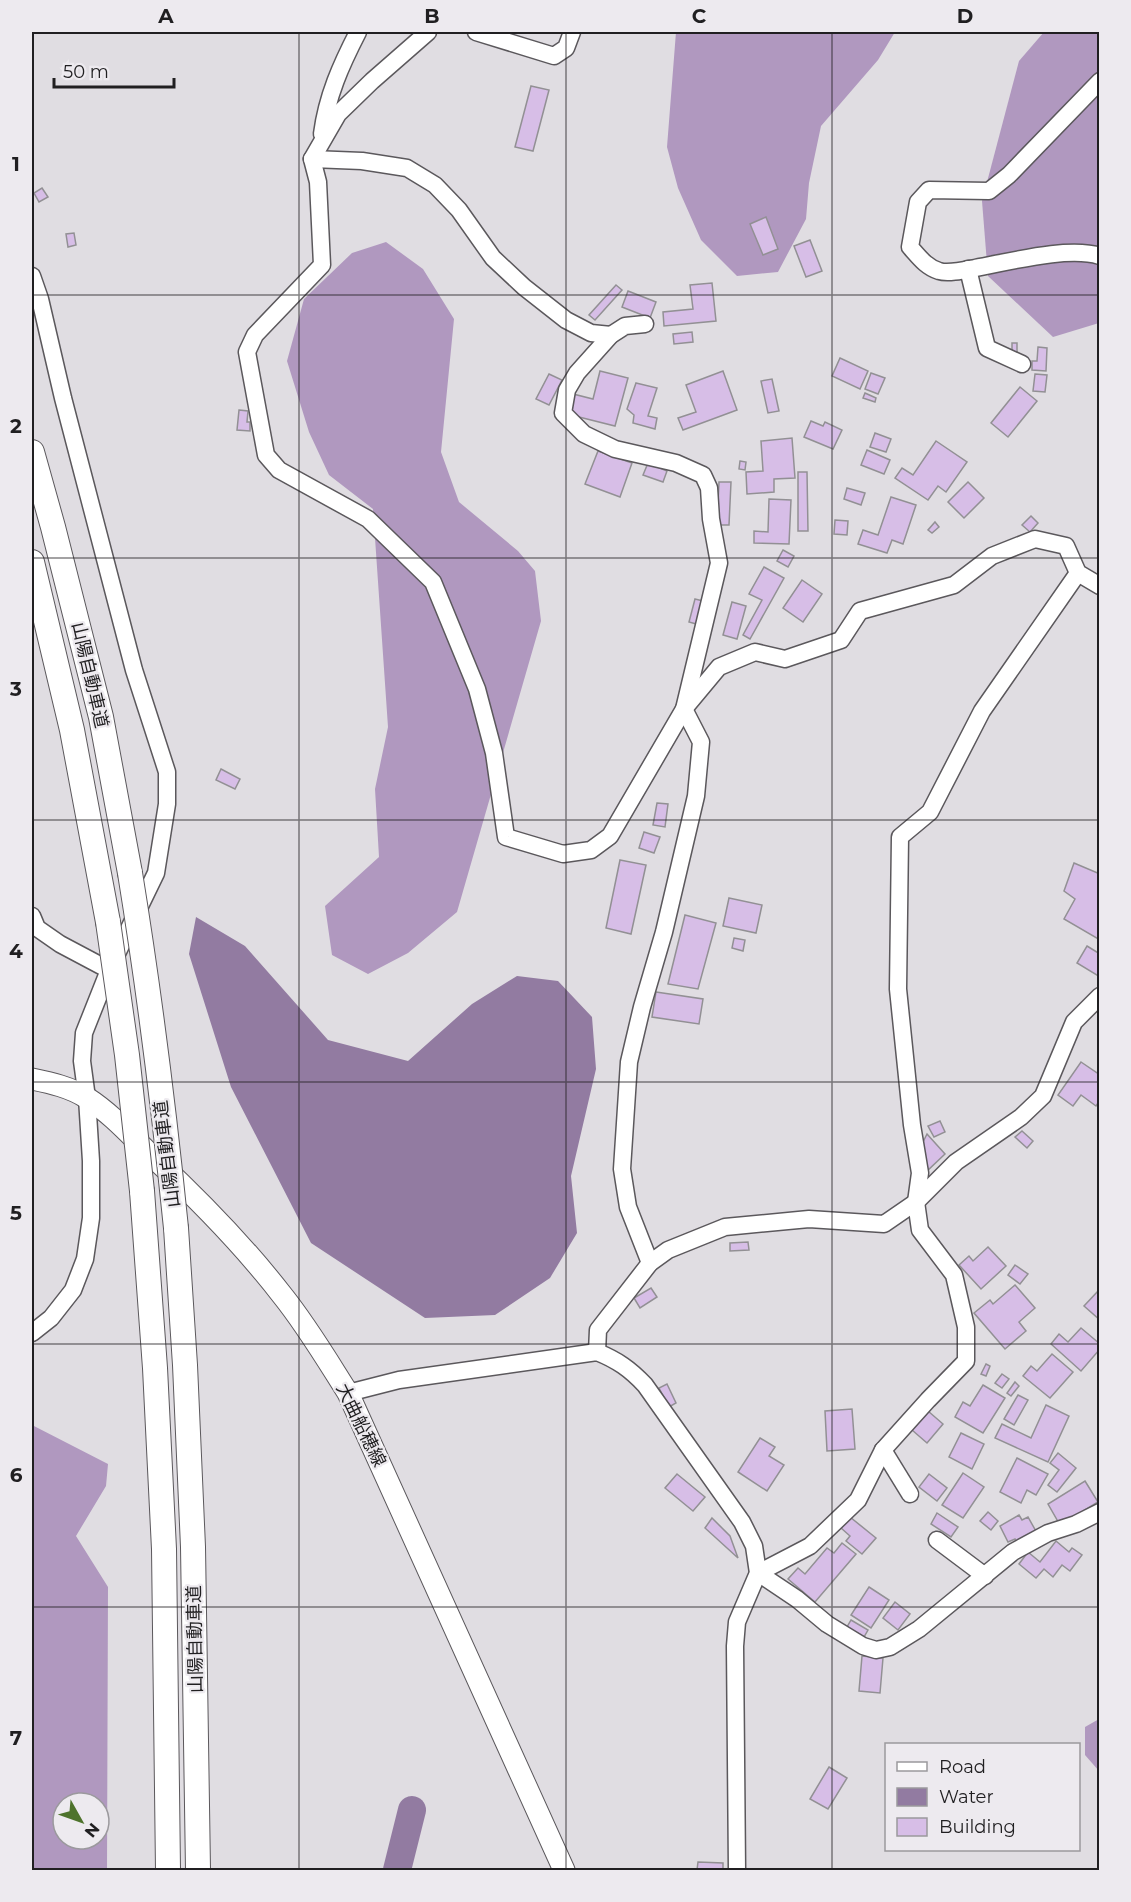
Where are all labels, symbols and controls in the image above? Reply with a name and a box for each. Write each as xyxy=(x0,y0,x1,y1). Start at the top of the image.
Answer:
text: A xyxy=(157,4,174,28)
text: B xyxy=(424,4,440,28)
text: C xyxy=(692,4,707,28)
text: D xyxy=(957,4,973,28)
scale bar xyxy=(54,51,174,89)
text: 50 m xyxy=(63,61,109,83)
text: 1 xyxy=(12,152,20,176)
text: 2 xyxy=(10,414,22,438)
street label: 山陽自動車道 xyxy=(67,620,113,730)
text: 3 xyxy=(9,677,22,701)
text: 4 xyxy=(9,939,23,963)
street label: 山陽自動車道 xyxy=(150,1099,184,1209)
text: 5 xyxy=(10,1201,22,1225)
street label: 大曲船穂線 xyxy=(331,1380,391,1470)
text: 6 xyxy=(10,1463,23,1487)
street label: 山陽自動車道 xyxy=(183,1585,207,1693)
text: 7 xyxy=(10,1726,22,1750)
legend xyxy=(885,1743,1080,1851)
text: Road xyxy=(939,1756,986,1778)
text: Water xyxy=(939,1786,994,1808)
north arrow xyxy=(51,1791,111,1851)
text: Building xyxy=(939,1816,1016,1838)
text: N xyxy=(81,1819,104,1841)

